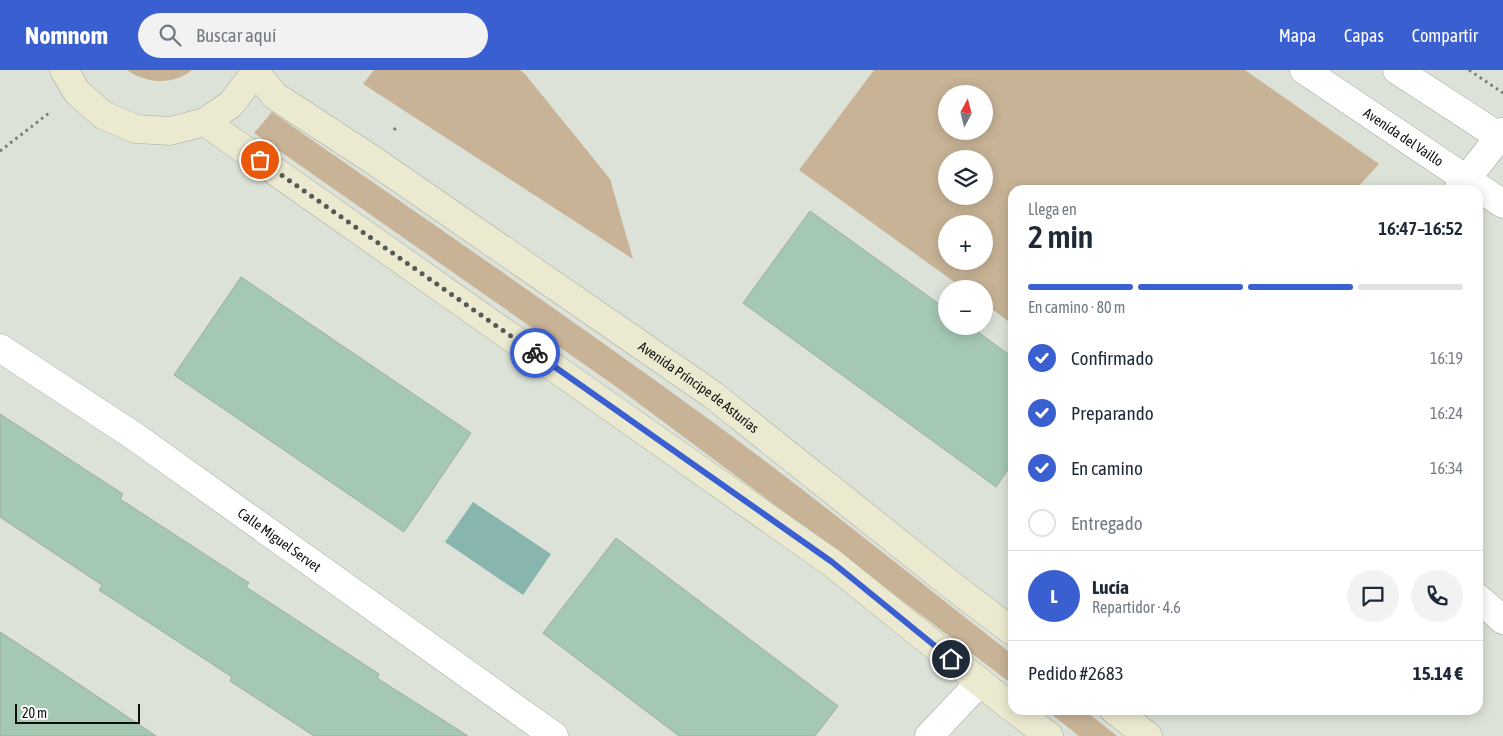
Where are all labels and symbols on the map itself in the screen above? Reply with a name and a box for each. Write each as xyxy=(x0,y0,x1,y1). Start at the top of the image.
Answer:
north arrow xyxy=(938,85,992,140)
street label: Avenida del Vaillo xyxy=(1361,104,1446,170)
pin xyxy=(239,139,281,181)
courier xyxy=(510,328,560,378)
street label: Avenida Príncipe de Asturias xyxy=(636,338,762,436)
street label: Calle Miguel Servet xyxy=(235,505,324,575)
pin xyxy=(930,638,972,680)
scale bar xyxy=(15,701,140,724)

